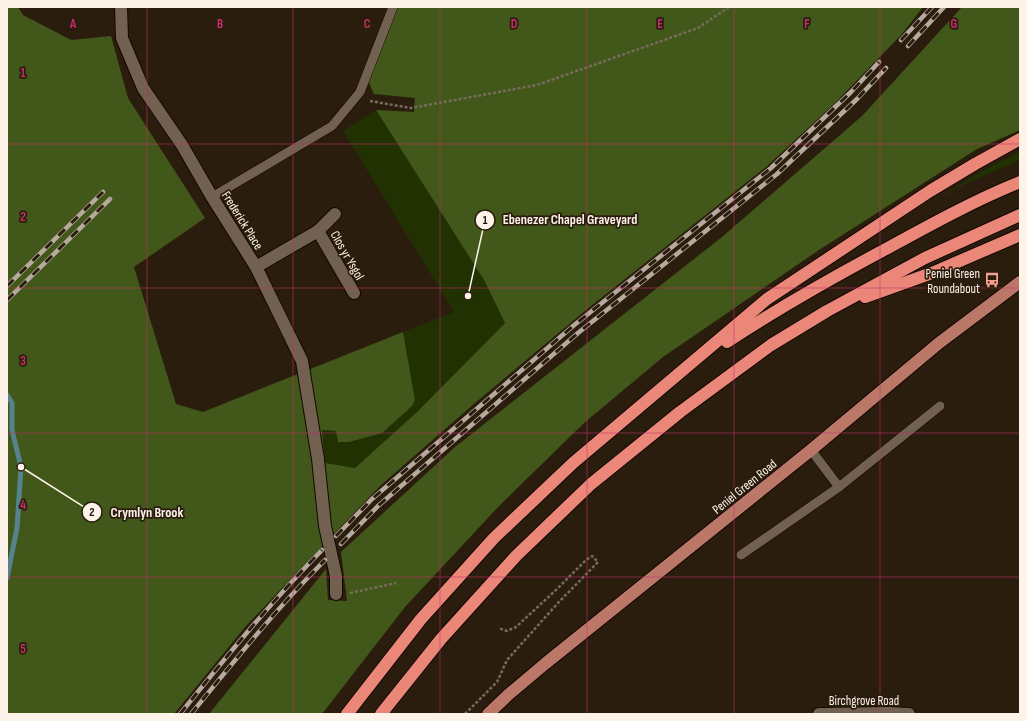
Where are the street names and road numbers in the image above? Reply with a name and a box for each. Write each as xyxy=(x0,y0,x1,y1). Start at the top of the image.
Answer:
street label: Frederick Place xyxy=(218,188,266,253)
street label: Clos yr Ysgol xyxy=(327,228,368,283)
street label: Peniel Green Road xyxy=(709,456,780,518)
street label: Birchgrove Road xyxy=(829,693,899,709)

